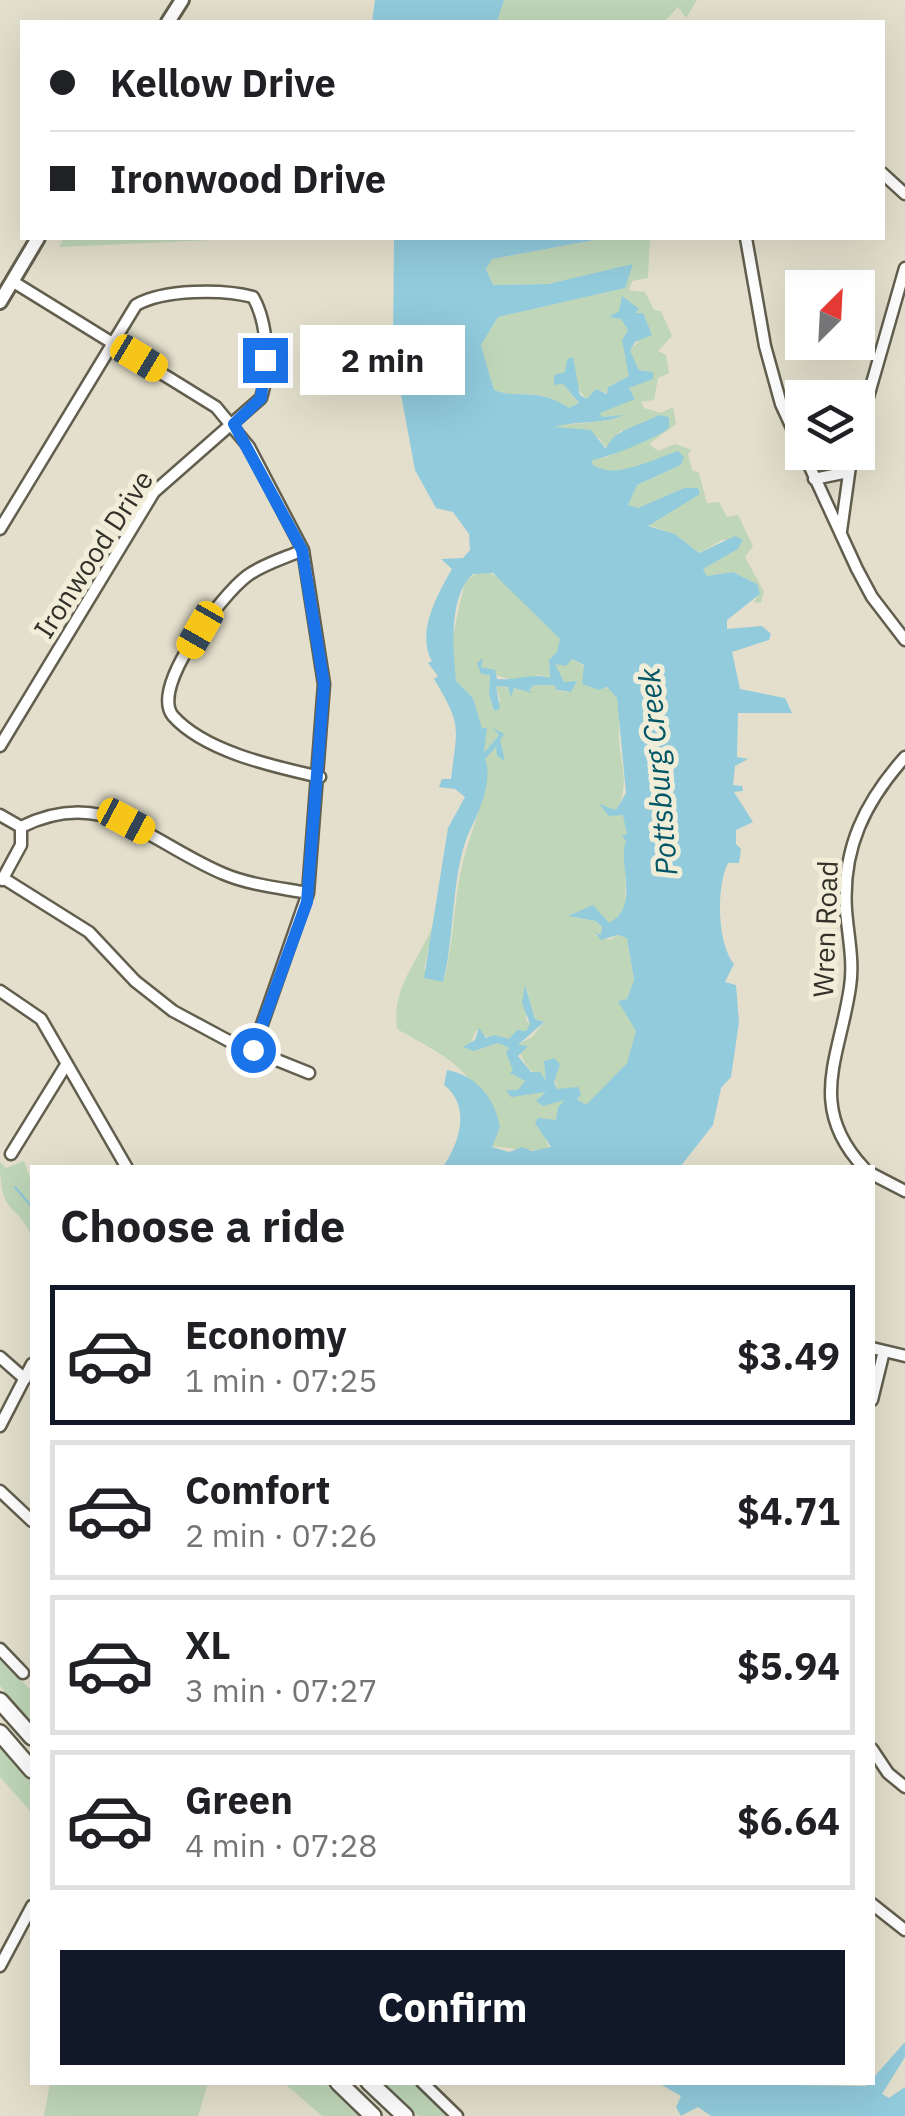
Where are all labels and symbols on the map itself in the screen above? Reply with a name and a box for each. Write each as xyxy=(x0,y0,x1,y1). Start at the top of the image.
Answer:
north arrow xyxy=(785,270,875,360)
callout: 2 min xyxy=(300,325,465,395)
car xyxy=(106,330,172,386)
route end xyxy=(243,338,288,383)
street label: Ironwood Drive xyxy=(25,463,161,645)
car xyxy=(172,597,228,663)
water label: Pottsburg Creek xyxy=(628,666,686,877)
car xyxy=(92,794,160,848)
street label: Wren Road xyxy=(804,860,846,998)
route start xyxy=(231,1028,276,1073)

